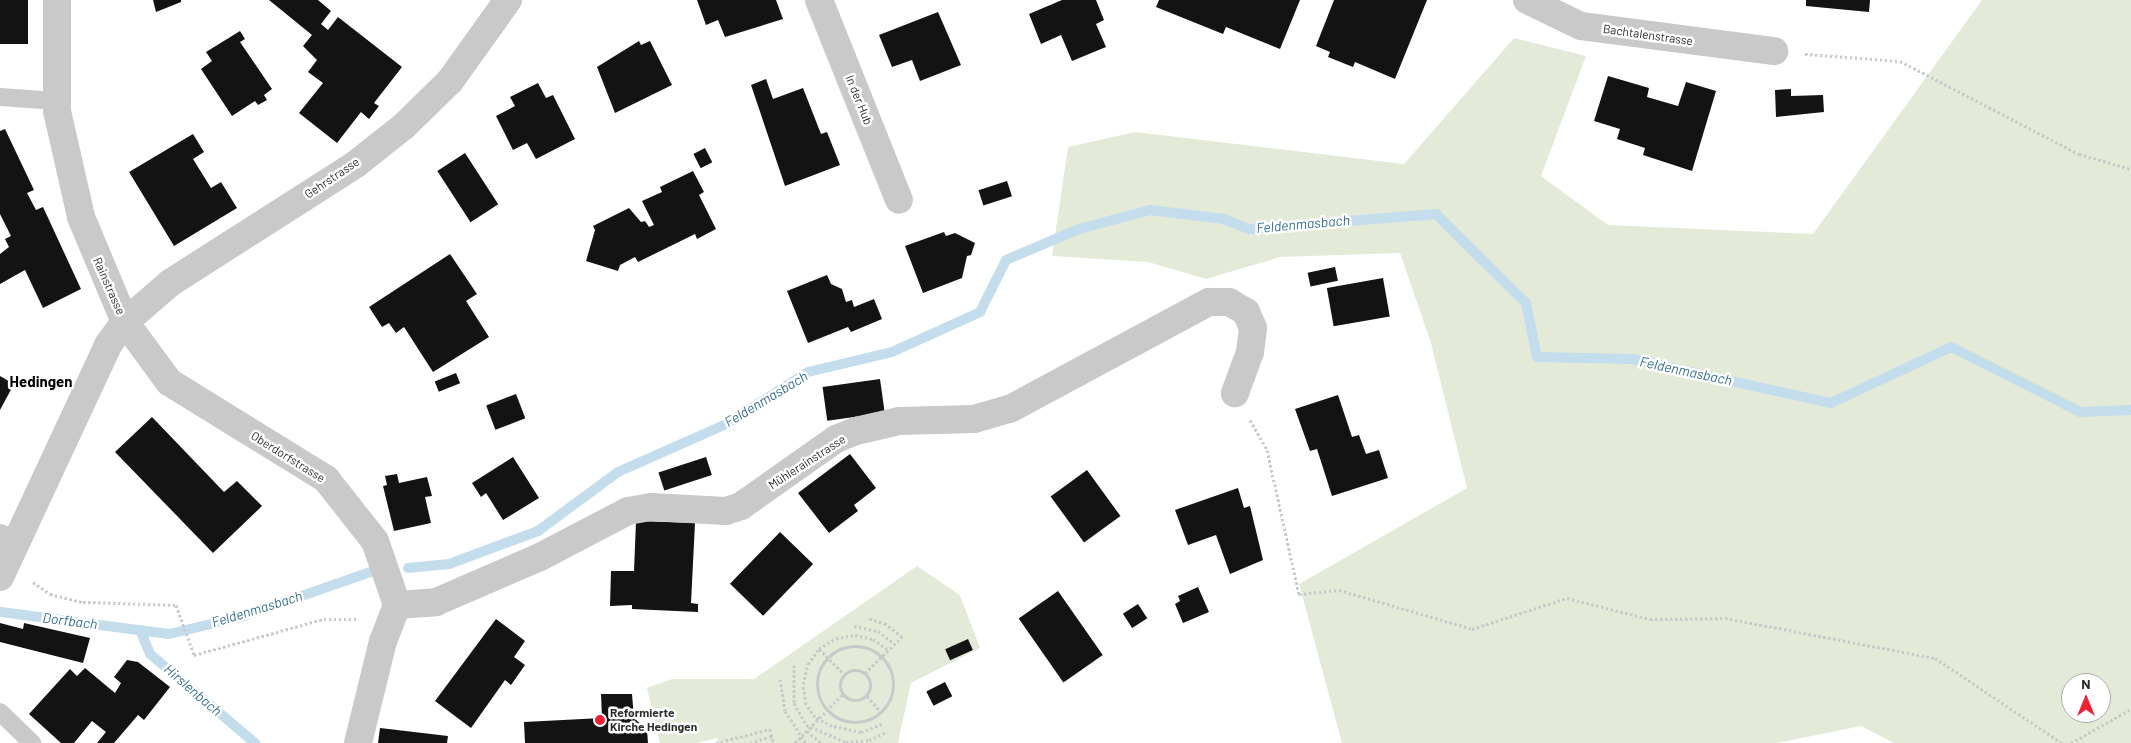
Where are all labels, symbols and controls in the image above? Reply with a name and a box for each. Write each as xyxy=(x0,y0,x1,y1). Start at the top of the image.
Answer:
street label: Bachtalenstrasse xyxy=(1602,22,1694,48)
street label: In der Hub xyxy=(842,73,876,127)
street label: Gehrstrasse xyxy=(302,154,362,202)
water label: Feldenmasbach xyxy=(1256,212,1350,236)
street label: Rainstrasse xyxy=(90,255,128,317)
water label: Feldenmasbach xyxy=(1638,353,1734,389)
water label: Feldenmasbach xyxy=(721,368,811,430)
district label: Hedingen xyxy=(10,373,72,391)
street label: Oberdorfstrasse xyxy=(248,428,328,486)
street label: Mühlerainstrasse xyxy=(766,432,848,492)
water label: Feldenmasbach xyxy=(210,587,304,631)
water label: Dorfbach xyxy=(42,609,98,633)
water label: Hirslenbach xyxy=(161,660,225,720)
north arrow xyxy=(2061,673,2111,723)
text: N xyxy=(2081,675,2091,692)
place label: Reformierte Kirche Hedingen xyxy=(610,706,697,734)
marker: Reformierte Kirche Hedingen xyxy=(594,714,606,726)

